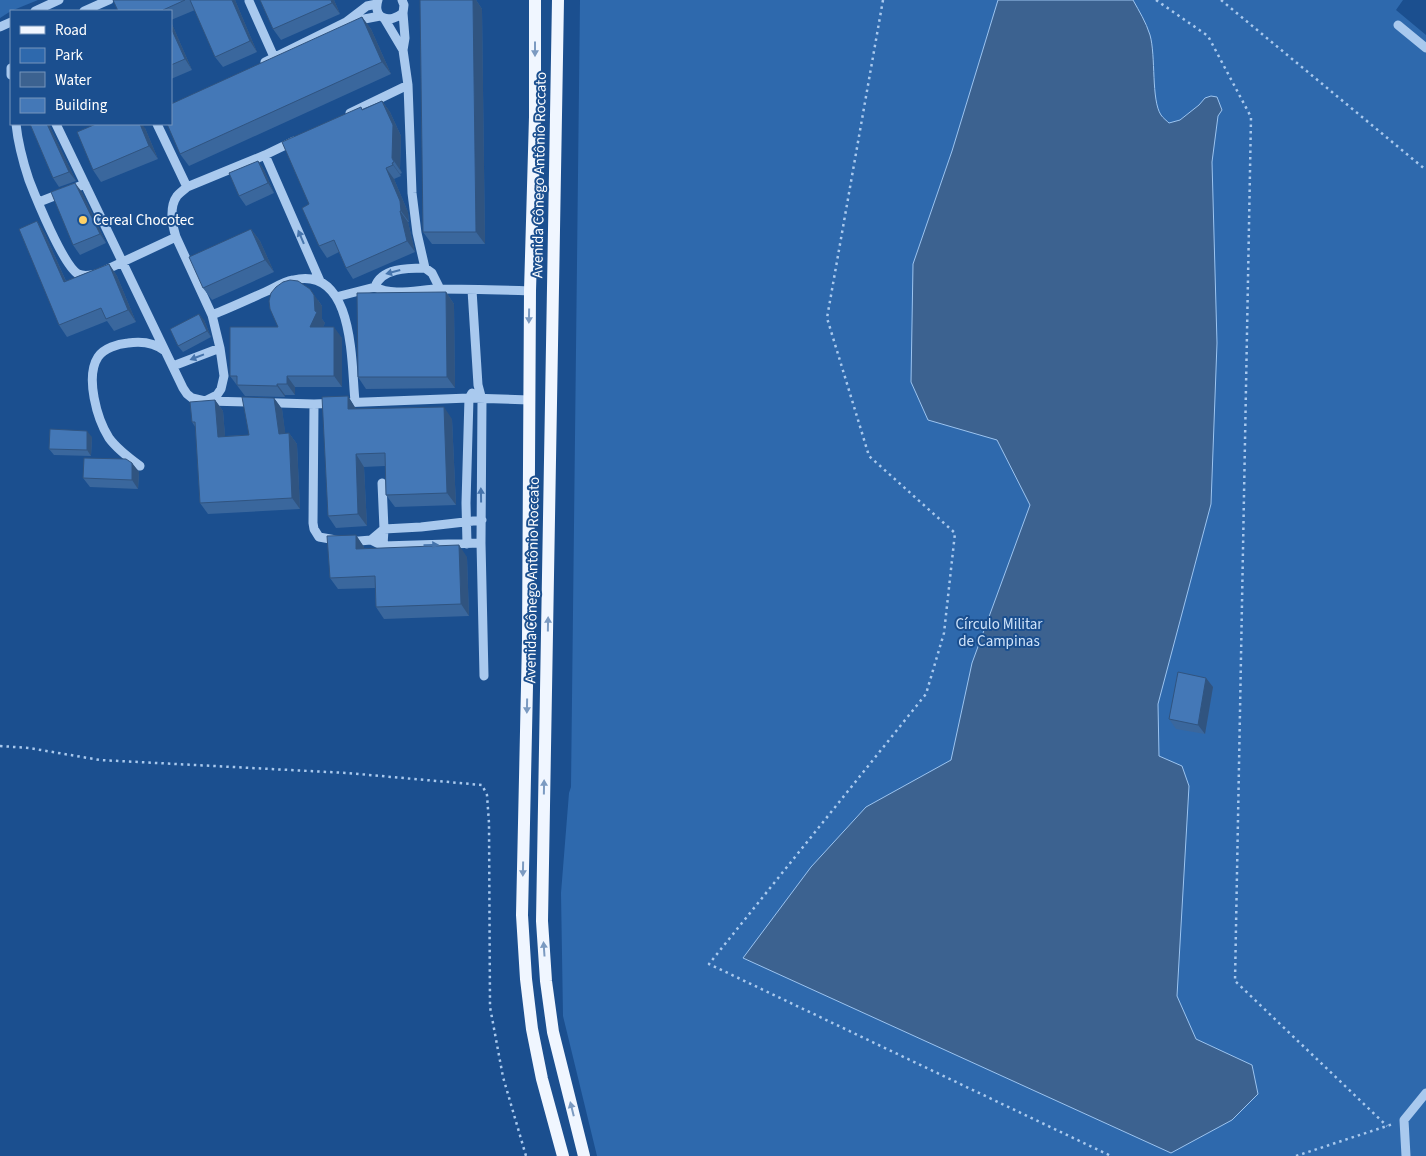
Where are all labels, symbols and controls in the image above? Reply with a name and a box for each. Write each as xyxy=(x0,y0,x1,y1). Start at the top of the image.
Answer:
legend xyxy=(10,10,172,125)
text: Road xyxy=(55,20,87,41)
one-way arrow xyxy=(531,41,539,57)
text: Park xyxy=(55,45,84,66)
text: Water xyxy=(55,70,92,91)
street label: Avenida Cônego Antônio Roccato xyxy=(527,72,552,278)
text: Building xyxy=(55,95,108,116)
place label: Cereal Chocotec xyxy=(93,210,194,231)
marker: Cereal Chocotec xyxy=(77,214,89,226)
one-way arrow xyxy=(296,230,304,244)
one-way arrow xyxy=(385,269,400,277)
one-way arrow xyxy=(525,308,533,324)
one-way arrow xyxy=(189,354,204,361)
street label: Avenida Cônego Antônio Roccato xyxy=(520,477,545,683)
one-way arrow xyxy=(477,486,485,502)
one-way arrow xyxy=(424,541,440,549)
park label: Círculo Militar de Campinas xyxy=(956,614,1043,652)
one-way arrow xyxy=(544,616,552,632)
one-way arrow xyxy=(523,698,531,714)
one-way arrow xyxy=(540,778,548,794)
one-way arrow xyxy=(519,861,527,877)
one-way arrow xyxy=(540,941,548,957)
one-way arrow xyxy=(567,1101,575,1116)

